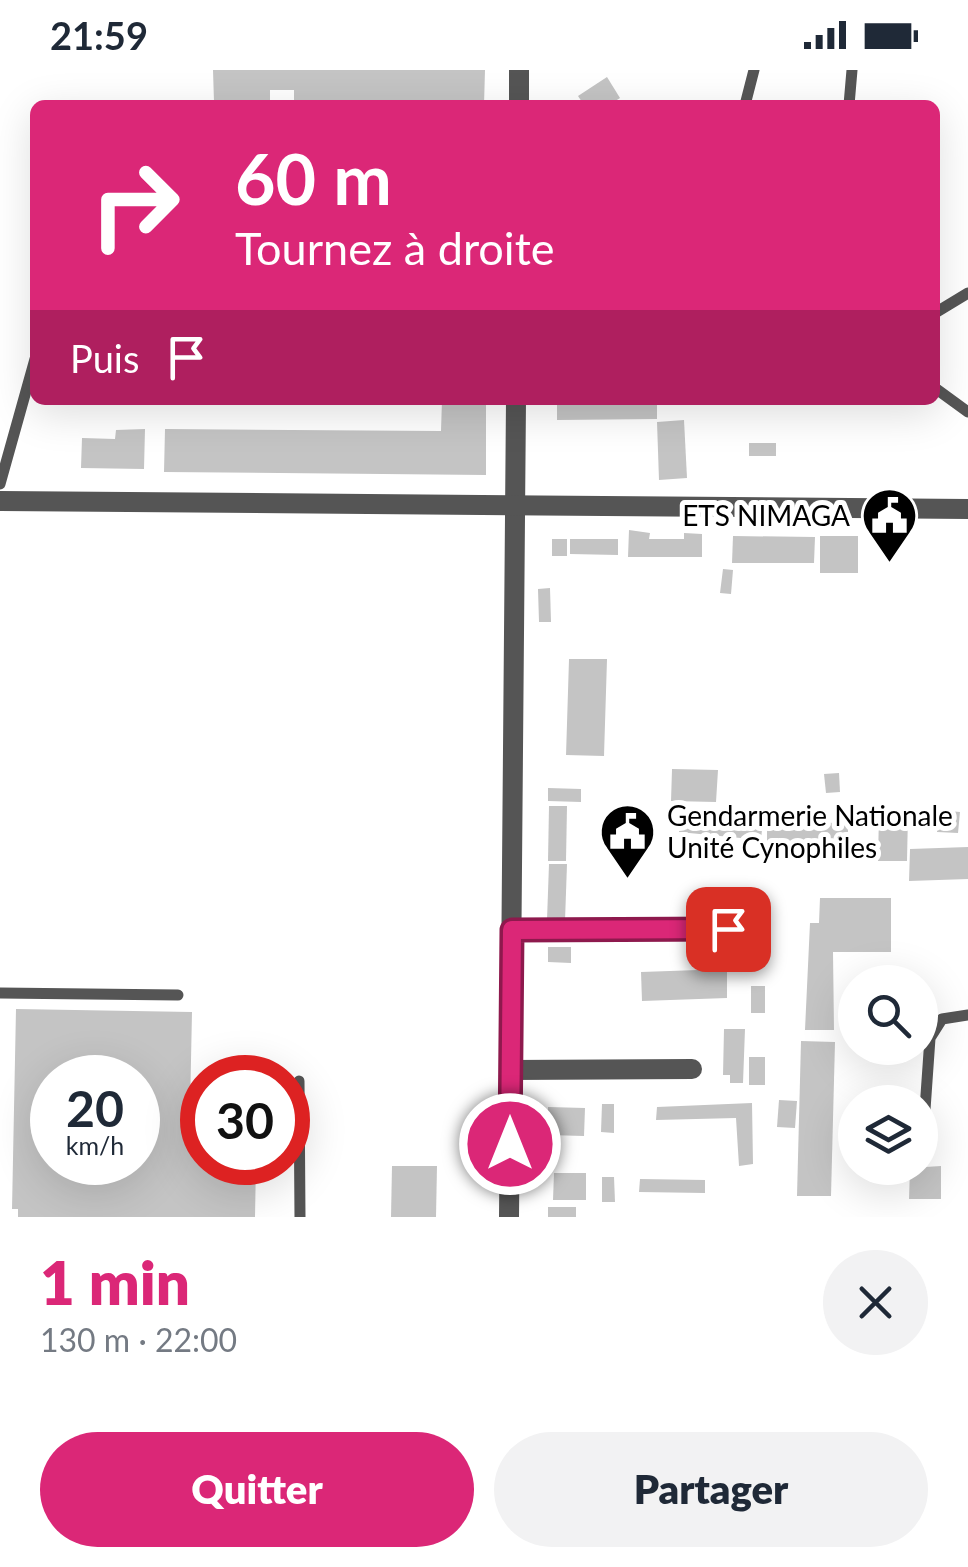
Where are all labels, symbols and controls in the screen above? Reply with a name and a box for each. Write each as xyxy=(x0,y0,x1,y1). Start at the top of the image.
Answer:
text: 21:59 xyxy=(50,12,148,58)
text: 60 m xyxy=(235,136,392,220)
icon: right xyxy=(70,140,200,270)
text: Tournez à droite xyxy=(235,221,554,275)
icon: arrive xyxy=(159,330,214,385)
text: Puis xyxy=(70,335,139,381)
public building icon: ETS NIMAGA xyxy=(859,486,919,565)
place label: ETS NIMAGA xyxy=(682,498,850,532)
place label: Gendarmerie Nationale Unité Cynophiles xyxy=(667,798,953,864)
public building icon: Gendarmerie Nationale Unité Cynophiles xyxy=(598,802,658,881)
pin xyxy=(686,887,771,972)
icon: arrive xyxy=(701,902,756,957)
map controls xyxy=(838,965,938,1185)
button: search xyxy=(838,965,938,1065)
speed limit sign: 30 xyxy=(180,1055,310,1185)
text: 20 xyxy=(66,1078,124,1138)
button: layers xyxy=(838,1085,938,1185)
position arrow xyxy=(458,1092,562,1196)
text: km/h xyxy=(66,1130,124,1160)
text: 1 min xyxy=(40,1246,190,1318)
button: close xyxy=(823,1250,928,1355)
text: 130 m · 22:00 xyxy=(40,1320,237,1359)
button: Quitter xyxy=(40,1432,474,1547)
button: Partager xyxy=(494,1432,928,1547)

